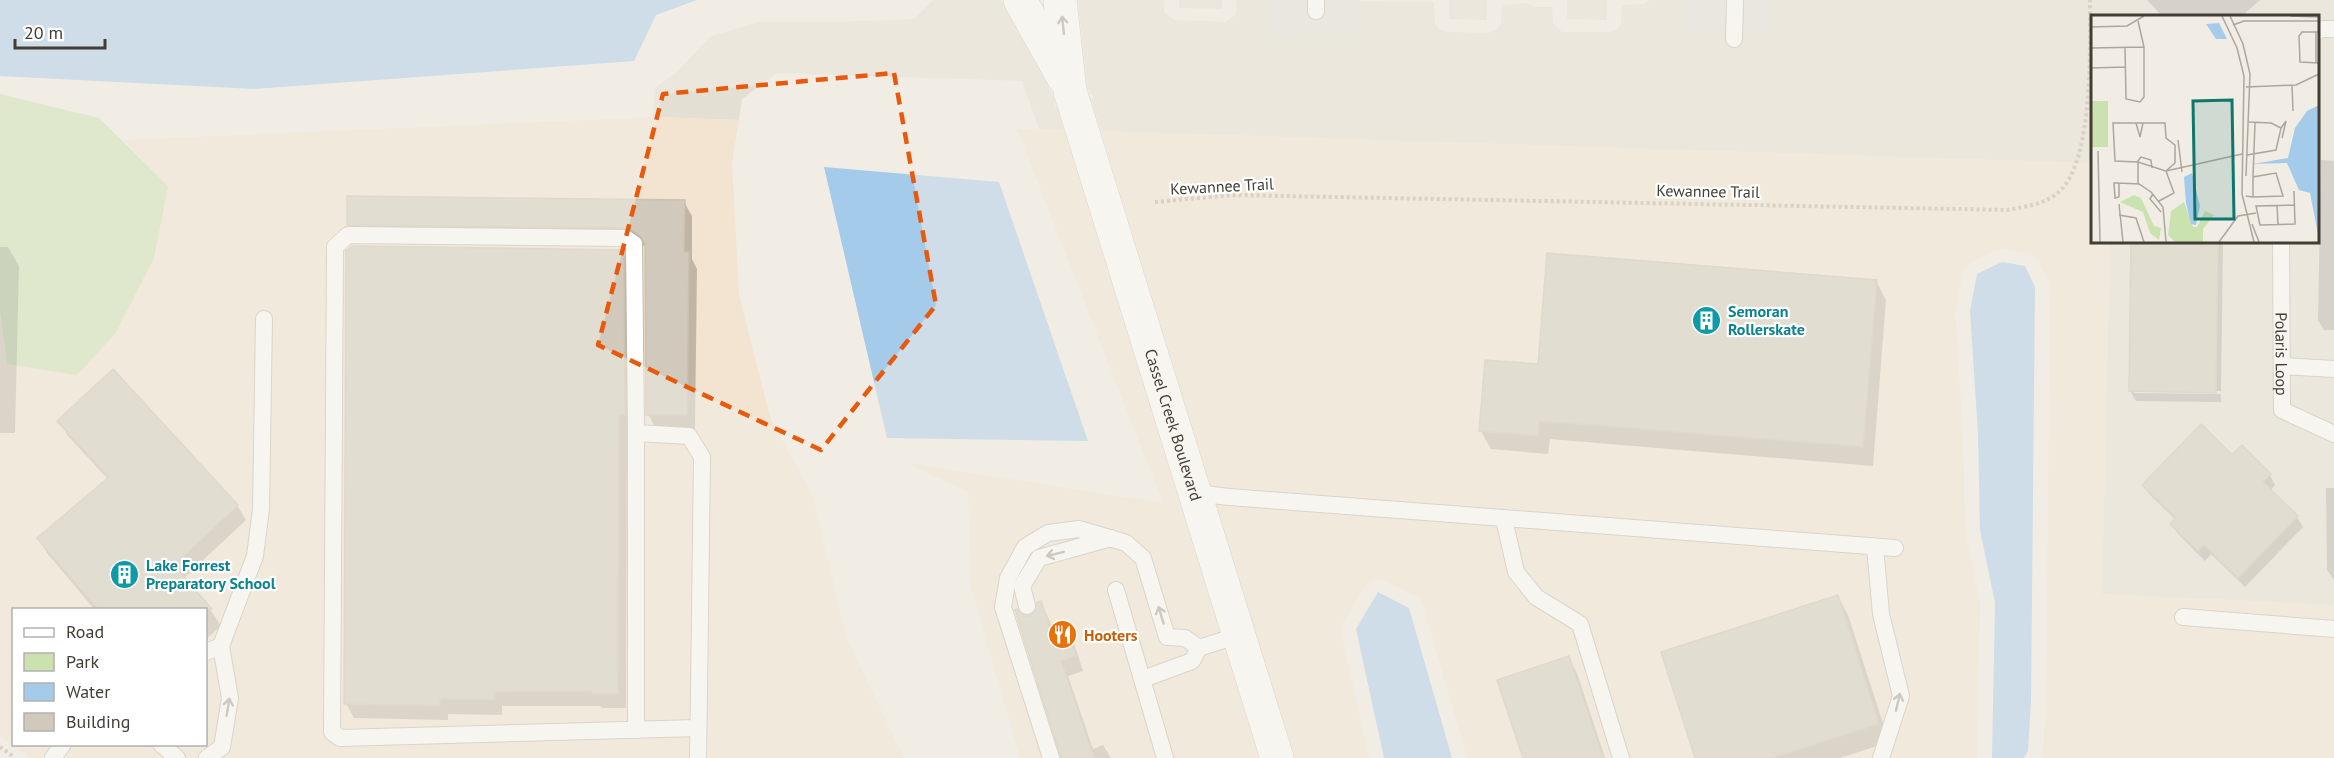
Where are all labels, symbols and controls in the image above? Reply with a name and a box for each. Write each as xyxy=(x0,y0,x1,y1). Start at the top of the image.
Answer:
scale bar xyxy=(15,12,105,50)
one-way arrow xyxy=(1057,15,1068,35)
inset map xyxy=(2091,15,2319,243)
text: 20 m xyxy=(24,21,63,44)
street label: Kewannee Trail xyxy=(1170,173,1275,199)
street label: Kewannee Trail xyxy=(1656,180,1760,202)
place label: Semoran Rollerskate xyxy=(1728,301,1805,339)
building icon: Semoran Rollerskate xyxy=(1691,304,1723,336)
street label: Polaris Loop xyxy=(2271,312,2292,396)
street label: Cassel Creek Boulevard xyxy=(1141,346,1207,503)
one-way arrow xyxy=(1046,549,1065,561)
place label: Lake Forrest Preparatory School xyxy=(146,555,276,593)
building icon: Lake Forrest Preparatory School xyxy=(109,558,141,590)
one-way arrow xyxy=(1155,606,1166,625)
legend xyxy=(12,608,207,746)
restaurant icon: Hooters xyxy=(1047,619,1079,651)
text: Road xyxy=(66,620,104,643)
place label: Hooters xyxy=(1084,625,1138,645)
text: Park xyxy=(66,650,99,673)
text: Water xyxy=(66,680,110,703)
one-way arrow xyxy=(1893,693,1904,712)
one-way arrow xyxy=(223,698,234,718)
text: Building xyxy=(66,710,130,733)

